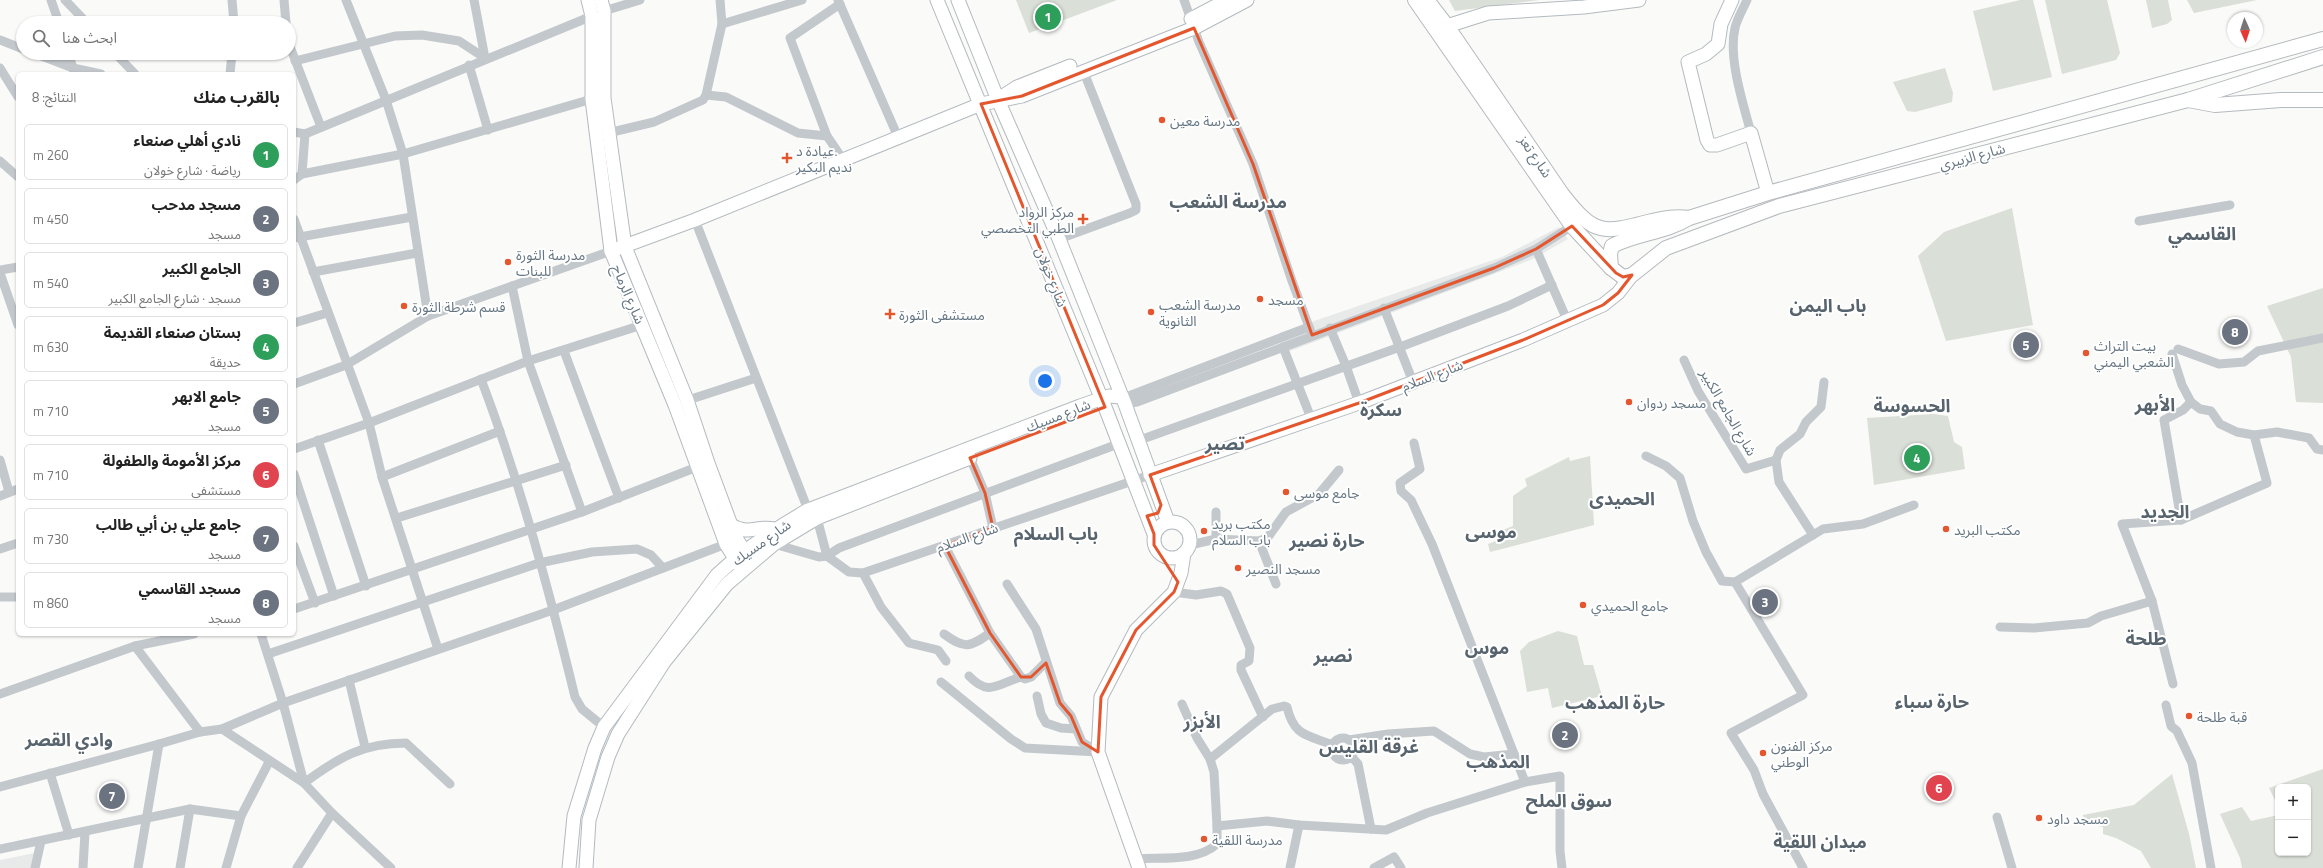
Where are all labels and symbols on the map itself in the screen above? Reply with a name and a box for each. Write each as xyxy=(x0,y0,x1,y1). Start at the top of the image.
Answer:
pin: 1 xyxy=(1035,2,1061,32)
north arrow xyxy=(2227,12,2263,48)
place label: مدرسة معين xyxy=(1170,110,1240,131)
marker: مدرسة معين xyxy=(1157,115,1167,125)
street label: شارع تعز xyxy=(1513,130,1558,182)
street label: شارع الزبيري xyxy=(1937,137,2008,176)
place label: عيادة د. نديم البكير xyxy=(795,140,852,178)
marker: عيادة د. نديم البكير xyxy=(781,152,793,164)
district label: مدرسة الشعب xyxy=(1169,188,1287,215)
place label: مركز الرواد الطبي التخصصي xyxy=(981,201,1074,239)
marker: مركز الرواد الطبي التخصصي xyxy=(1077,213,1089,225)
district label: القاسمي xyxy=(2168,220,2236,248)
place label: مدرسة الثورة للبنات xyxy=(516,244,585,281)
street label: شارع خولان xyxy=(1030,244,1074,311)
marker: مدرسة الثورة للبنات xyxy=(503,257,513,267)
street label: شارع الرماح xyxy=(606,261,651,327)
place label: مسجد xyxy=(1268,289,1304,310)
district label: باب اليمن xyxy=(1789,292,1867,319)
place label: مدرسة الشعب الثانوية xyxy=(1159,294,1241,331)
marker: مسجد xyxy=(1255,294,1265,304)
place label: قسم شرطة الثورة xyxy=(412,296,506,318)
marker: قسم شرطة الثورة xyxy=(399,301,409,311)
place label: مستشفى الثورة xyxy=(899,304,985,325)
marker: مدرسة الشعب الثانوية xyxy=(1146,307,1156,317)
marker: مستشفى الثورة xyxy=(884,308,896,320)
pin: 8 xyxy=(2222,317,2248,347)
pin: 5 xyxy=(2013,330,2039,360)
place label: بيت التراث الشعبي اليمني xyxy=(2094,335,2174,373)
marker: بيت التراث الشعبي اليمني xyxy=(2081,348,2091,358)
street label: شارع السلام xyxy=(1398,354,1466,397)
street label: شارع الجامع الكبير xyxy=(1694,364,1763,460)
your location xyxy=(1035,371,1055,391)
district label: الأبهر xyxy=(2134,391,2175,418)
place label: مسجد ردوان xyxy=(1637,392,1706,413)
district label: الحسوسة xyxy=(1874,392,1950,419)
street label: شارع مسيك xyxy=(1023,393,1094,438)
district label: سكرة xyxy=(1360,396,1402,423)
marker: مسجد ردوان xyxy=(1624,397,1634,407)
district label: تصير xyxy=(1204,430,1246,457)
pin: 4 xyxy=(1904,443,1930,473)
place label: جامع موسى xyxy=(1294,482,1359,504)
district label: الحميدى xyxy=(1589,485,1655,512)
marker: جامع موسى xyxy=(1281,487,1291,497)
district label: الجديد xyxy=(2140,498,2190,525)
place label: مكتب بريد باب السلام xyxy=(1212,513,1271,551)
street label: شارع مسيك xyxy=(727,514,795,571)
street label: شارع السلام xyxy=(933,517,1001,558)
district label: موسى xyxy=(1465,518,1517,545)
place label: مكتب البريد xyxy=(1954,519,2021,540)
district label: باب السلام xyxy=(1014,520,1098,547)
marker: مكتب البريد xyxy=(1941,524,1951,534)
marker: مكتب بريد باب السلام xyxy=(1199,526,1209,536)
district label: حارة نصير xyxy=(1288,527,1365,554)
place label: مسجد النصير xyxy=(1245,558,1321,579)
marker: مسجد النصير xyxy=(1233,563,1243,573)
pin: 3 xyxy=(1752,587,1778,617)
place label: جامع الحميدي xyxy=(1591,595,1668,617)
marker: جامع الحميدي xyxy=(1578,600,1588,610)
district label: طلحة xyxy=(2125,625,2167,652)
district label: موس xyxy=(1465,634,1509,661)
district label: نصير xyxy=(1312,642,1353,669)
district label: حارة سباء xyxy=(1895,688,1969,715)
district label: حارة المذهب xyxy=(1565,689,1665,716)
place label: قبة طلحة xyxy=(2197,706,2247,727)
district label: الأبزر xyxy=(1182,708,1221,735)
marker: قبة طلحة xyxy=(2184,711,2194,721)
pin: 2 xyxy=(1552,720,1578,750)
district label: وادي القصر xyxy=(24,726,113,754)
district label: غرقة القليس xyxy=(1319,733,1419,760)
place label: مركز الفنون الوطني xyxy=(1771,735,1833,773)
district label: المذهب xyxy=(1466,748,1530,775)
marker: مركز الفنون الوطني xyxy=(1758,748,1768,758)
pin: 6 xyxy=(1926,773,1952,803)
pin: 7 xyxy=(99,781,125,811)
district label: سوق الملح xyxy=(1526,787,1612,814)
place label: مسجد داود xyxy=(2047,808,2109,829)
marker: مسجد داود xyxy=(2034,813,2044,823)
district label: ميدان اللقية xyxy=(1773,828,1867,855)
place label: مدرسة اللقية xyxy=(1212,829,1283,850)
marker: مدرسة اللقية xyxy=(1199,834,1209,844)

